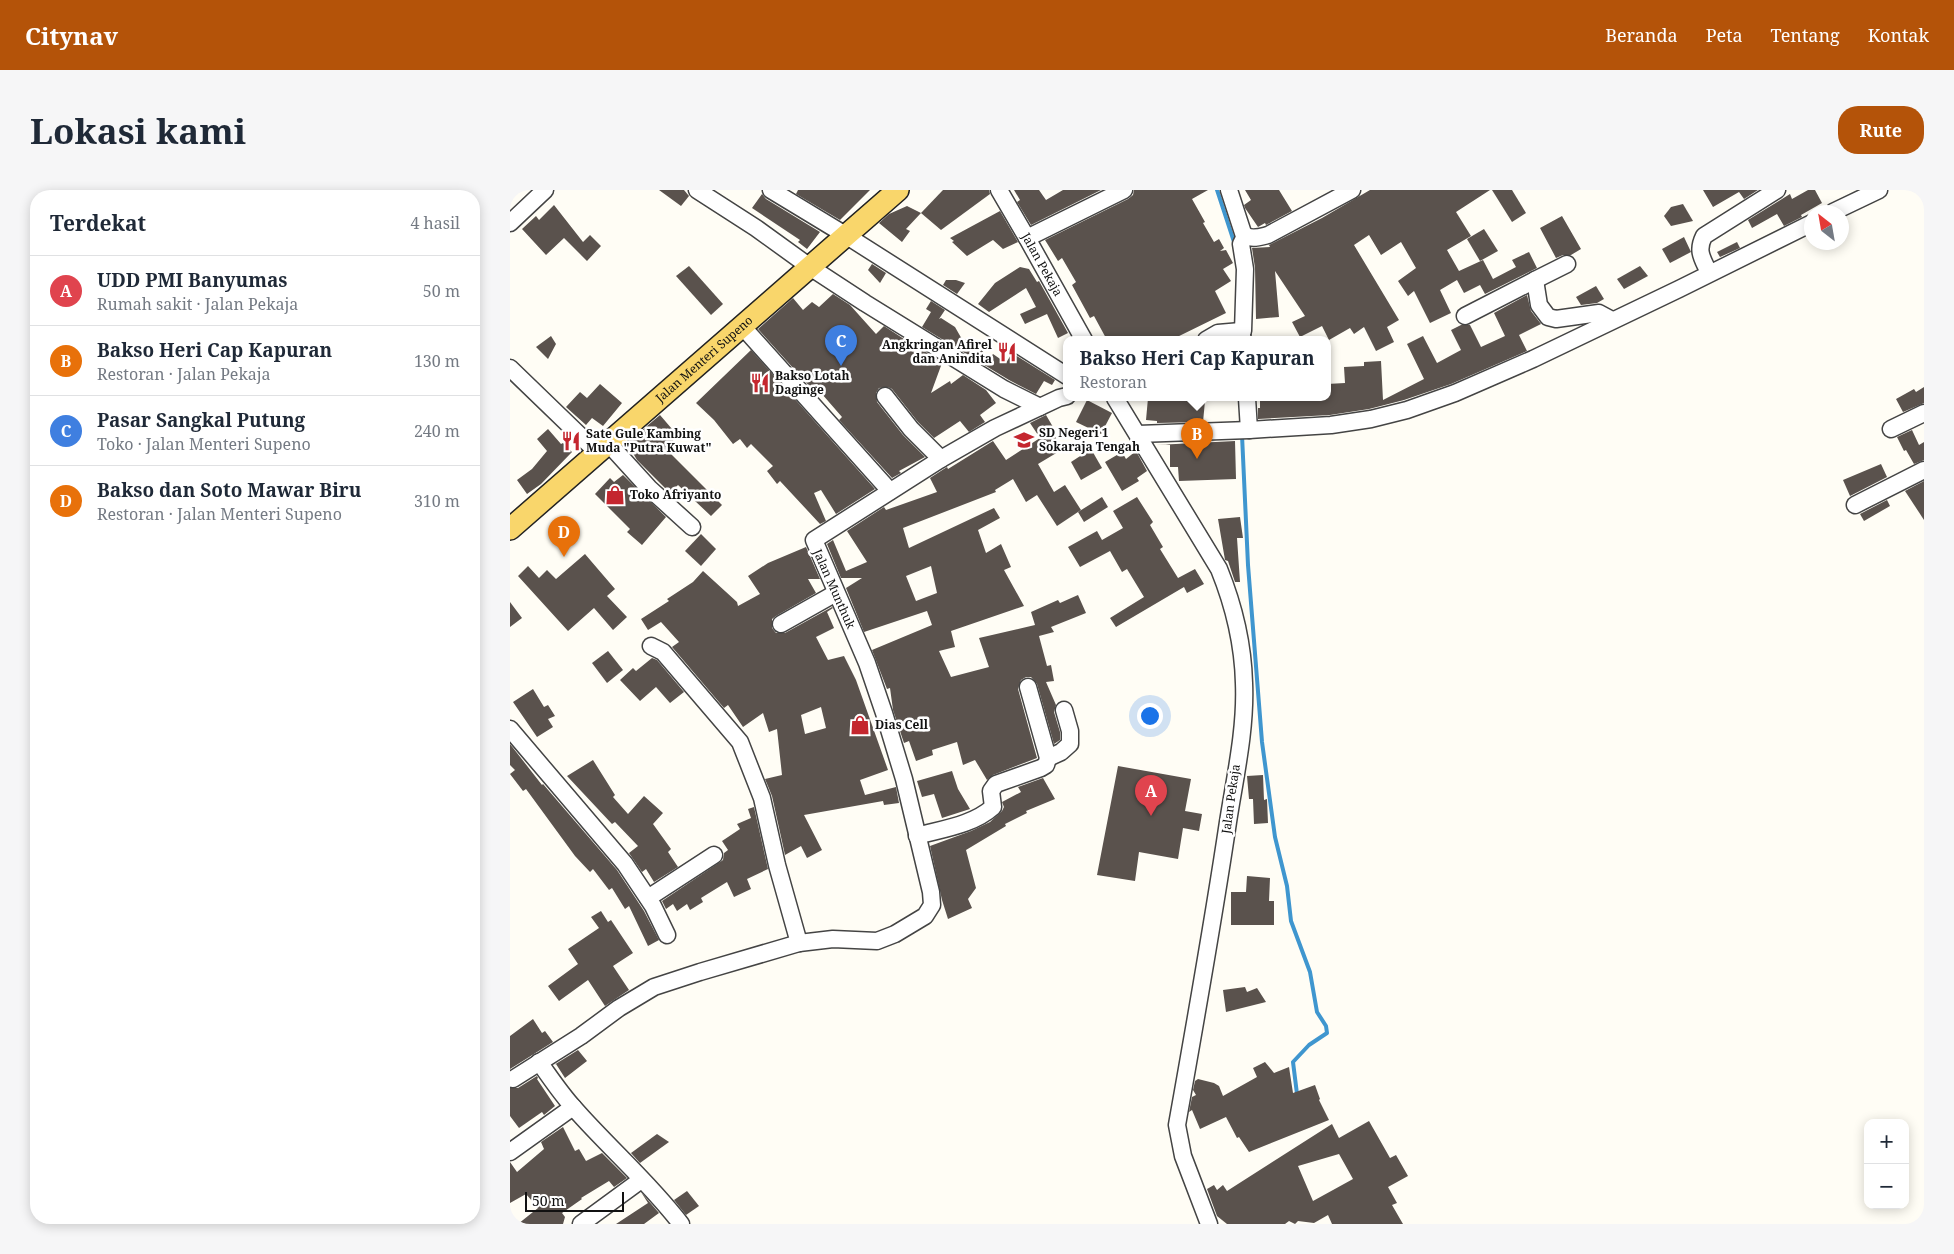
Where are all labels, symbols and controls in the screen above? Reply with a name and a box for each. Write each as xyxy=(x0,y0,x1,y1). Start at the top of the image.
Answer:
text: Citynav xyxy=(25,19,118,52)
text: Beranda xyxy=(1605,23,1678,47)
text: Peta xyxy=(1706,23,1743,47)
text: Tentang xyxy=(1771,23,1840,47)
text: Kontak xyxy=(1868,23,1929,47)
button: Rute xyxy=(1838,106,1924,154)
text: Lokasi kami xyxy=(30,107,246,154)
north arrow xyxy=(1804,205,1849,250)
text: Terdekat xyxy=(50,209,146,237)
text: 4 hasil xyxy=(410,212,460,234)
street label: Jalan Pekaja xyxy=(1017,229,1067,299)
text: UDD PMI Banyumas xyxy=(97,267,287,293)
text: A xyxy=(60,280,72,302)
text: 50 m xyxy=(423,280,460,302)
text: Rumah sakit · Jalan Pekaja xyxy=(97,293,298,315)
street label: Jalan Menteri Supeno xyxy=(651,312,756,407)
pin: C xyxy=(825,325,857,366)
place label: Angkringan Afirel dan Anindita xyxy=(882,336,993,367)
popup xyxy=(1063,336,1331,401)
text: Bakso Heri Cap Kapuran xyxy=(97,337,332,363)
restaurant icon: Angkringan Afirel dan Anindita xyxy=(996,341,1018,363)
text: Bakso Heri Cap Kapuran xyxy=(1079,345,1315,371)
text: B xyxy=(61,350,71,372)
text: 130 m xyxy=(414,350,460,372)
text: Restoran · Jalan Pekaja xyxy=(97,363,271,385)
place label: Bakso Lotah Daginge xyxy=(775,367,849,398)
text: Restoran xyxy=(1079,371,1147,393)
restaurant icon: Bakso Lotah Daginge xyxy=(749,372,771,394)
text: Pasar Sangkal Putung xyxy=(97,407,305,433)
pin: B xyxy=(1181,418,1213,459)
text: C xyxy=(61,420,71,442)
text: 240 m xyxy=(414,420,460,442)
place label: SD Negeri 1 Sokaraja Tengah xyxy=(1039,424,1140,455)
place label: Sate Gule Kambing Muda "Putra Kuwat" xyxy=(586,425,712,456)
school or university icon: SD Negeri 1 Sokaraja Tengah xyxy=(1013,429,1035,451)
restaurant icon: Sate Gule Kambing Muda "Putra Kuwat" xyxy=(560,430,582,452)
text: Toko · Jalan Menteri Supeno xyxy=(97,433,311,455)
text: Bakso dan Soto Mawar Biru xyxy=(97,477,361,503)
shop icon: Toko Afriyanto xyxy=(604,484,626,506)
place label: Toko Afriyanto xyxy=(630,486,721,503)
text: D xyxy=(60,490,72,512)
text: 310 m xyxy=(414,490,460,512)
text: Restoran · Jalan Menteri Supeno xyxy=(97,503,342,525)
pin: D xyxy=(548,516,580,557)
street label: Jalan Munthuk xyxy=(809,545,860,632)
your location xyxy=(1137,703,1163,729)
shop icon: Dias Cell xyxy=(849,714,871,736)
place label: Dias Cell xyxy=(875,716,929,733)
street label: Jalan Pekaja xyxy=(1217,763,1244,836)
pin: A xyxy=(1135,775,1167,816)
map controls xyxy=(1864,1119,1909,1209)
button: + xyxy=(1864,1119,1909,1164)
button: − xyxy=(1864,1164,1909,1209)
scale bar xyxy=(525,1189,624,1212)
text: 50 m xyxy=(532,1191,565,1210)

